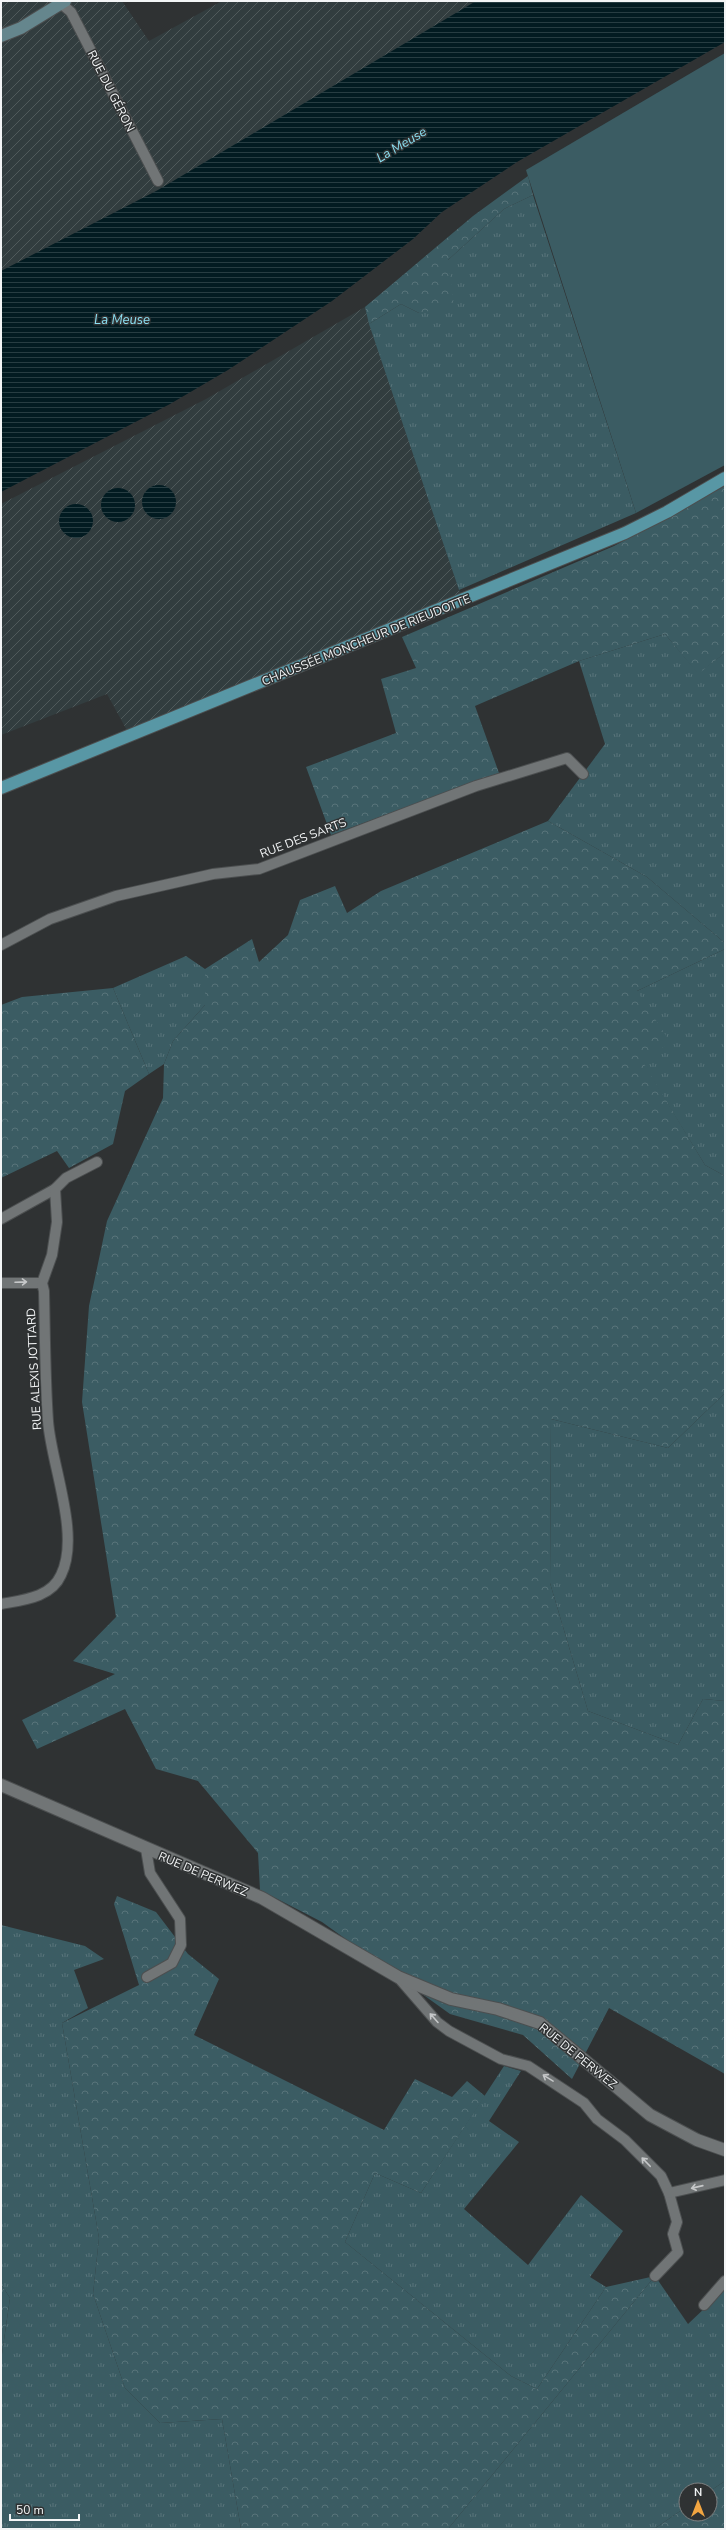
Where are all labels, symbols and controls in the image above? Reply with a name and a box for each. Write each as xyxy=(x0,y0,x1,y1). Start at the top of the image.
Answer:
street label: RUE DU GÉRON xyxy=(84,48,138,134)
water label: La Meuse xyxy=(373,123,430,167)
water label: La Meuse xyxy=(94,311,150,329)
street label: CHAUSSÉE MONCHEUR DE RIEUDOTTE xyxy=(259,591,473,689)
street label: RUE DES SARTS xyxy=(258,814,348,862)
one-way arrow xyxy=(14,1279,27,1286)
street label: RUE ALEXIS JOTTARD xyxy=(23,1307,45,1430)
street label: RUE DE PERWEZ xyxy=(156,1848,250,1900)
one-way arrow xyxy=(430,2014,439,2024)
street label: RUE DE PERWEZ xyxy=(536,2020,620,2092)
one-way arrow xyxy=(542,2074,554,2082)
one-way arrow xyxy=(642,2157,651,2167)
one-way arrow xyxy=(691,2183,704,2191)
north arrow xyxy=(678,2482,718,2522)
text: N xyxy=(694,2485,702,2500)
scale bar xyxy=(10,2496,79,2522)
text: 50 m xyxy=(16,2502,44,2518)

